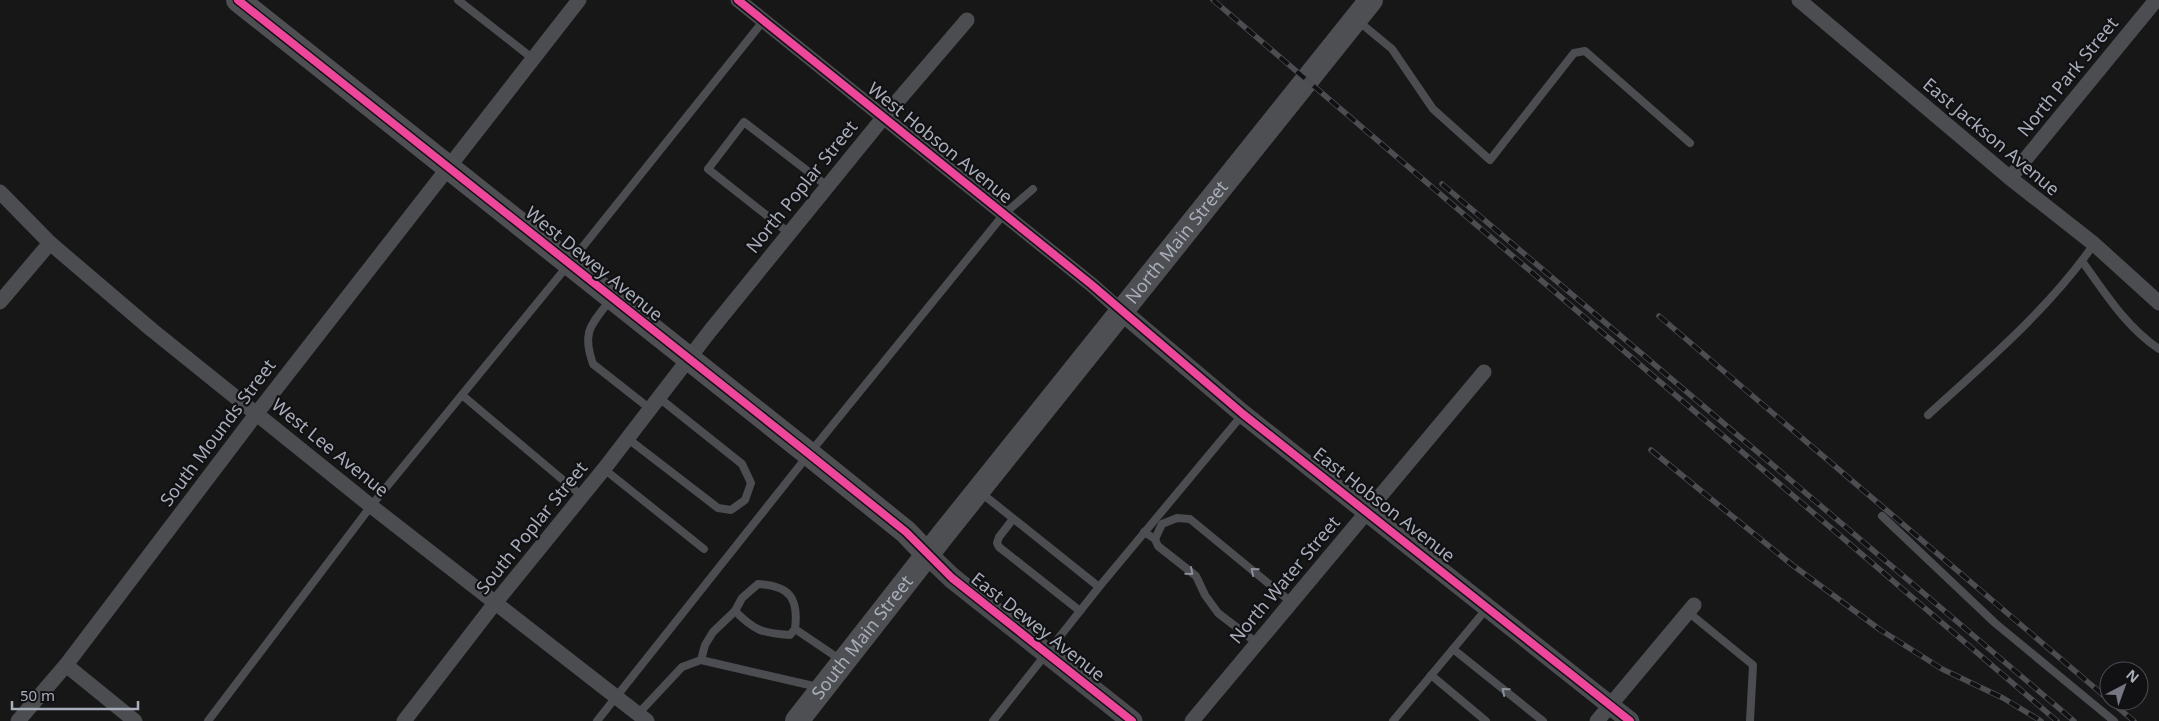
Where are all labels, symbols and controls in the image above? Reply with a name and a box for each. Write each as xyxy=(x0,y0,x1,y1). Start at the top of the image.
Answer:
street label: North Park Street xyxy=(2012,11,2123,141)
street label: East Jackson Avenue xyxy=(1918,72,2065,201)
street label: West Hobson Avenue xyxy=(863,76,1018,208)
street label: North Poplar Street xyxy=(740,115,863,258)
street label: North Main Street xyxy=(1119,175,1233,308)
street label: West Dewey Avenue xyxy=(521,200,668,326)
street label: South Mounds Street xyxy=(154,354,281,511)
street label: West Lee Avenue xyxy=(267,393,394,502)
street label: East Hobson Avenue xyxy=(1309,441,1460,567)
street label: South Poplar Street xyxy=(470,456,593,599)
street label: North Water Street xyxy=(1224,510,1345,648)
street label: East Dewey Avenue xyxy=(967,566,1111,686)
one-way arrow xyxy=(1185,566,1194,575)
one-way arrow xyxy=(1251,568,1260,577)
street label: South Main Street xyxy=(805,570,918,704)
north arrow xyxy=(2099,661,2149,711)
text: N xyxy=(2122,665,2143,687)
scale bar xyxy=(12,678,139,710)
text: 50 m xyxy=(20,685,55,705)
one-way arrow xyxy=(1502,688,1511,696)

